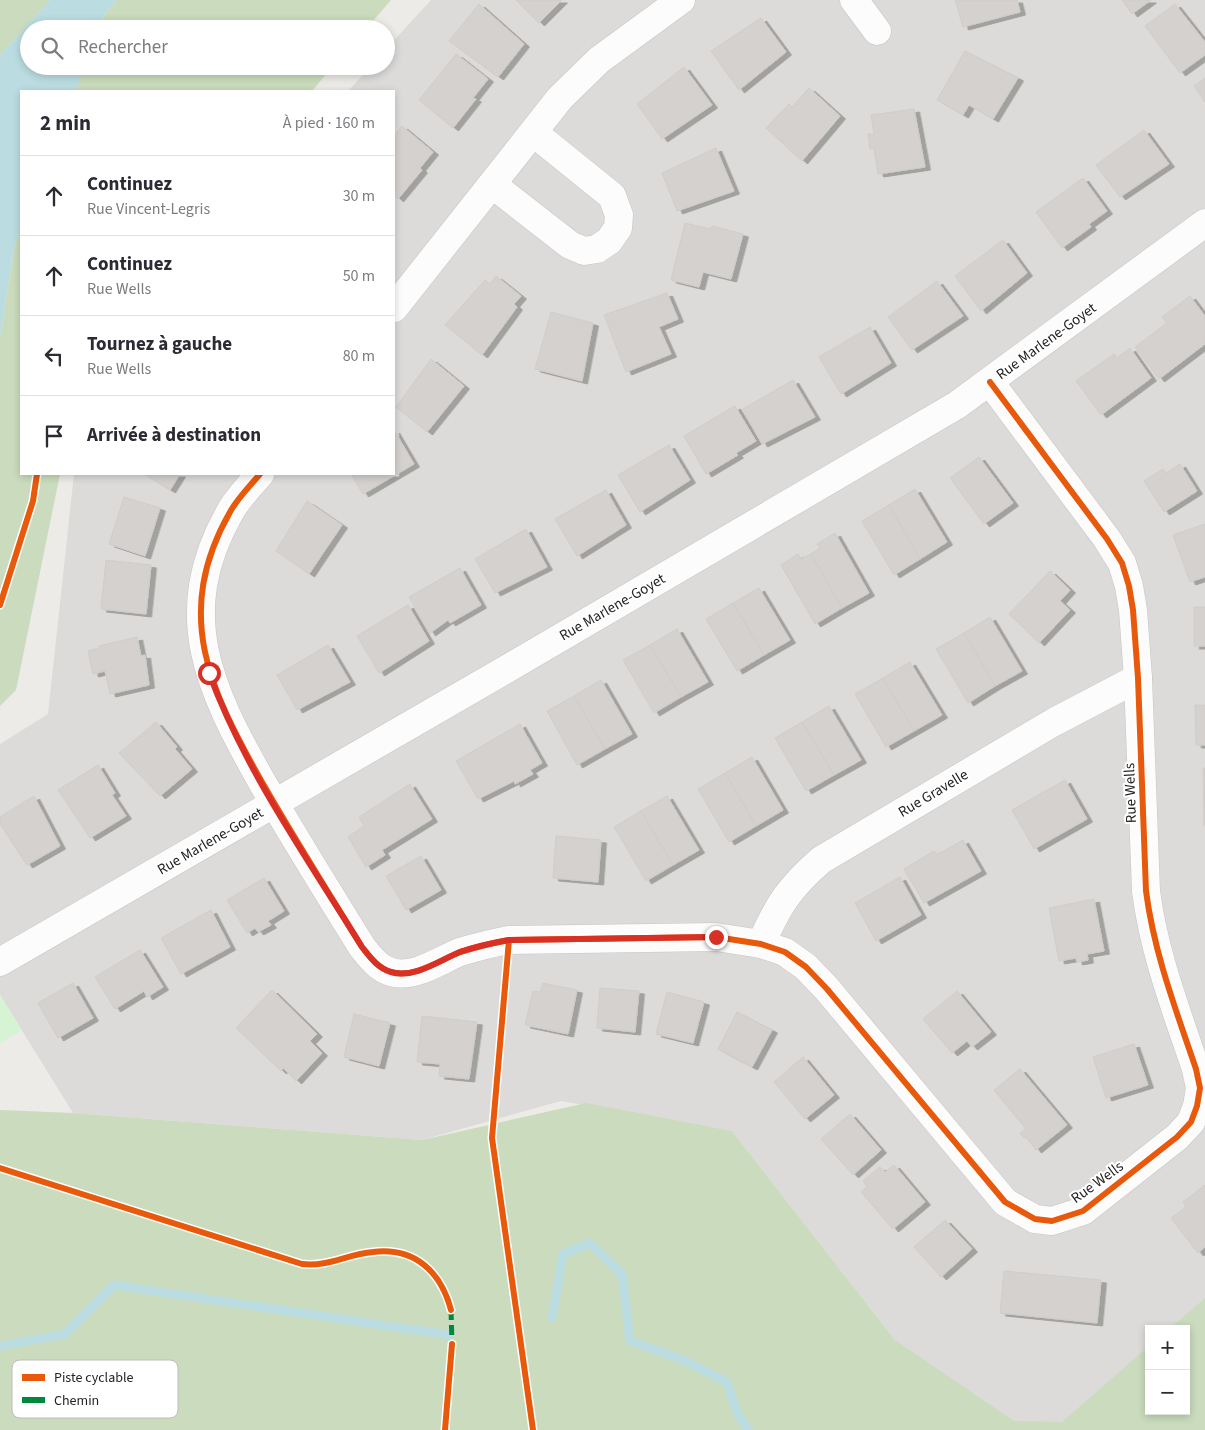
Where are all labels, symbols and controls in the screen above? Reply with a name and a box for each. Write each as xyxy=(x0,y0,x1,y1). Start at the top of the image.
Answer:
search box xyxy=(20,20,395,75)
icon: search xyxy=(38,34,66,62)
text: Rechercher xyxy=(78,34,168,61)
text: 2 min xyxy=(40,108,91,138)
text: À pied · 160 m xyxy=(283,112,375,134)
text: Continuez xyxy=(87,171,172,198)
icon: ahead xyxy=(40,182,68,210)
text: 30 m xyxy=(343,185,375,207)
text: Rue Vincent-Legris xyxy=(87,198,210,220)
text: Continuez xyxy=(87,251,172,278)
icon: ahead xyxy=(40,262,68,290)
text: 50 m xyxy=(343,265,375,287)
text: Rue Wells xyxy=(87,278,151,300)
street label: Rue Marlene-Goyet xyxy=(992,298,1101,385)
text: Tournez à gauche xyxy=(87,331,232,358)
icon: left xyxy=(40,342,68,370)
text: 80 m xyxy=(343,345,375,367)
text: Rue Wells xyxy=(87,358,151,380)
icon: arrive xyxy=(40,422,68,450)
text: Arrivée à destination xyxy=(87,422,261,449)
street label: Rue Marlene-Goyet xyxy=(555,569,669,646)
route start xyxy=(198,662,221,685)
street label: Rue Wells xyxy=(1119,762,1142,823)
street label: Rue Gravelle xyxy=(894,764,972,823)
street label: Rue Marlene-Goyet xyxy=(153,803,267,880)
route end xyxy=(705,926,728,949)
street label: Rue Wells xyxy=(1067,1156,1128,1209)
map controls xyxy=(1145,1325,1190,1415)
button: + xyxy=(1145,1325,1190,1370)
legend xyxy=(12,1360,178,1418)
text: Piste cyclable xyxy=(54,1368,134,1388)
button: − xyxy=(1145,1370,1190,1415)
text: Chemin xyxy=(54,1391,99,1411)

